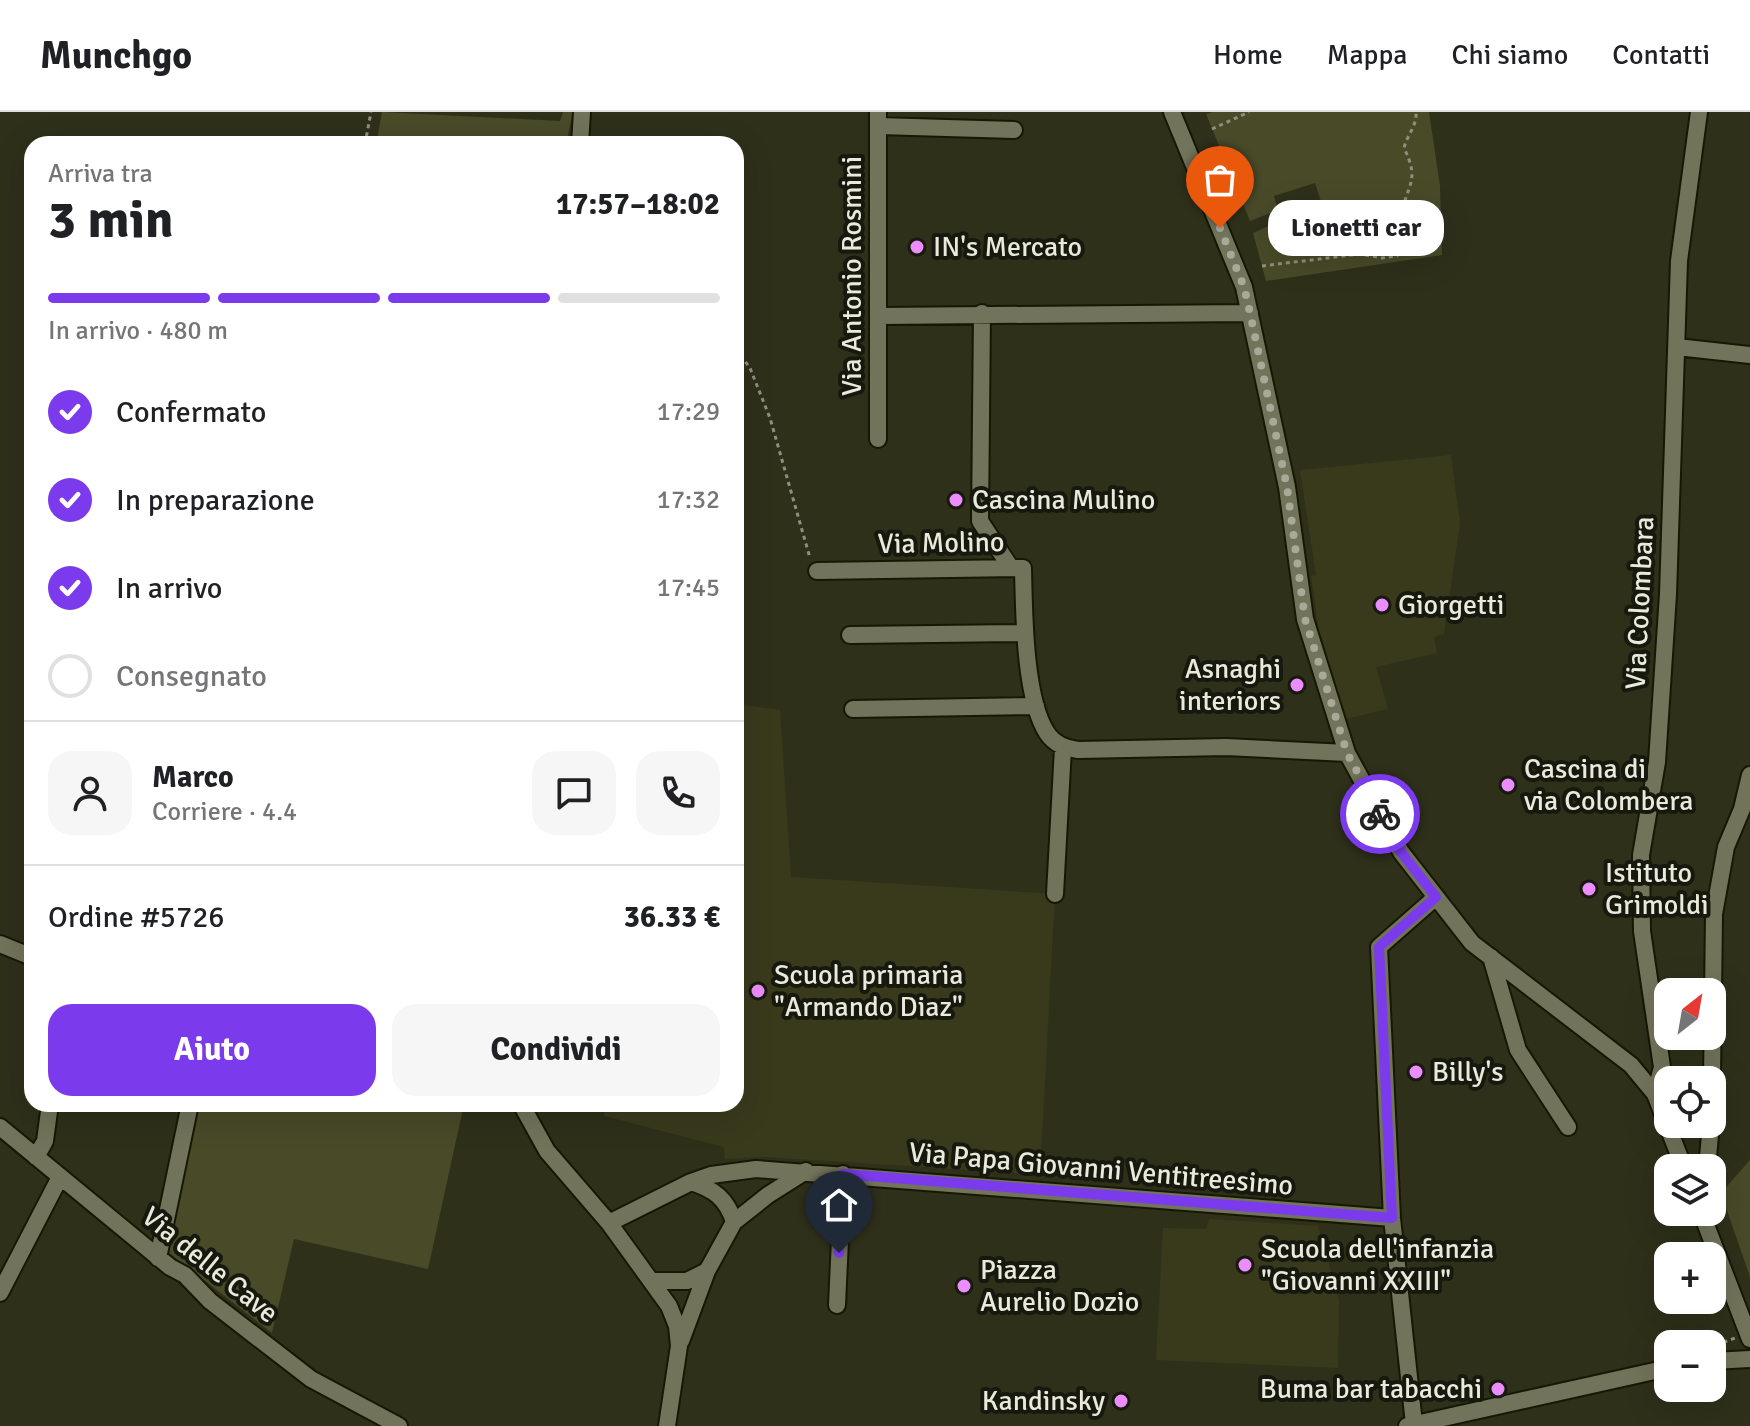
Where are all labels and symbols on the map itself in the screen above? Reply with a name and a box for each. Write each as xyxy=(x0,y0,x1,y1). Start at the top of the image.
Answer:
pin xyxy=(1186,146,1254,228)
street label: Via Antonio Rosmini xyxy=(835,156,869,396)
callout: Lionetti car xyxy=(1268,200,1444,256)
place label: IN's Mercato xyxy=(933,230,1082,264)
marker: IN's Mercato xyxy=(908,238,926,256)
place label: Cascina Mulino xyxy=(972,483,1155,517)
marker: Cascina Mulino xyxy=(947,491,965,509)
street label: Via Colombara xyxy=(1618,516,1662,690)
street label: Via Molino xyxy=(877,525,1005,561)
place label: Giorgetti xyxy=(1398,588,1504,622)
marker: Giorgetti xyxy=(1373,596,1391,614)
place label: Asnaghi interiors xyxy=(1179,652,1281,718)
marker: Asnaghi interiors xyxy=(1288,676,1306,694)
place label: Cascina di via Colombera xyxy=(1524,752,1693,818)
courier xyxy=(1340,774,1420,854)
marker: Cascina di via Colombera xyxy=(1499,776,1517,794)
place label: Istituto Grimoldi xyxy=(1605,856,1709,922)
marker: Istituto Grimoldi xyxy=(1580,880,1598,898)
place label: Scuola primaria "Armando Diaz" xyxy=(774,958,963,1024)
north arrow xyxy=(1654,978,1726,1050)
marker: Scuola primaria "Armando Diaz" xyxy=(749,982,767,1000)
place label: Billy's xyxy=(1432,1055,1503,1089)
marker: Billy's xyxy=(1407,1063,1425,1081)
street label: Via Papa Giovanni Ventitreesimo xyxy=(907,1135,1295,1203)
pin xyxy=(805,1171,873,1253)
street label: Via delle Cave xyxy=(135,1200,285,1330)
place label: Scuola dell'infanzia "Giovanni XXIII" xyxy=(1261,1232,1494,1298)
place label: Piazza Aurelio Dozio xyxy=(980,1253,1139,1319)
marker: Scuola dell'infanzia "Giovanni XXIII" xyxy=(1236,1256,1254,1274)
marker: Piazza Aurelio Dozio xyxy=(955,1277,973,1295)
place label: Buma bar tabacchi xyxy=(1260,1372,1482,1406)
marker: Buma bar tabacchi xyxy=(1489,1380,1507,1398)
place label: Kandinsky xyxy=(982,1384,1105,1418)
marker: Kandinsky xyxy=(1112,1392,1130,1410)

